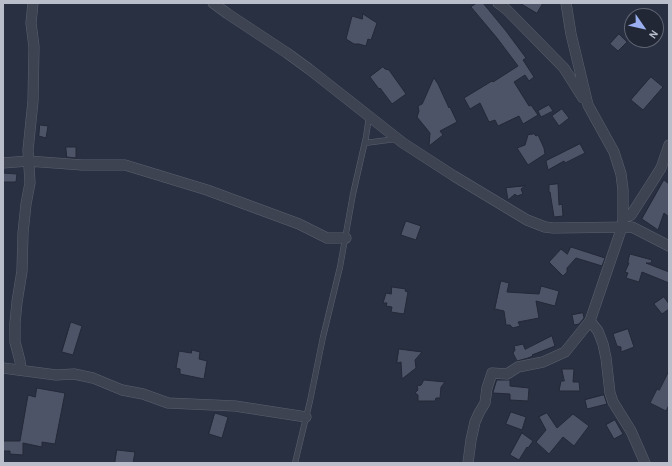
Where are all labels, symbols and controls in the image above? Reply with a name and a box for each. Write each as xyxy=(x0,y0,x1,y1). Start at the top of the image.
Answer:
north arrow xyxy=(624,8,664,48)
text: N xyxy=(647,28,660,41)

